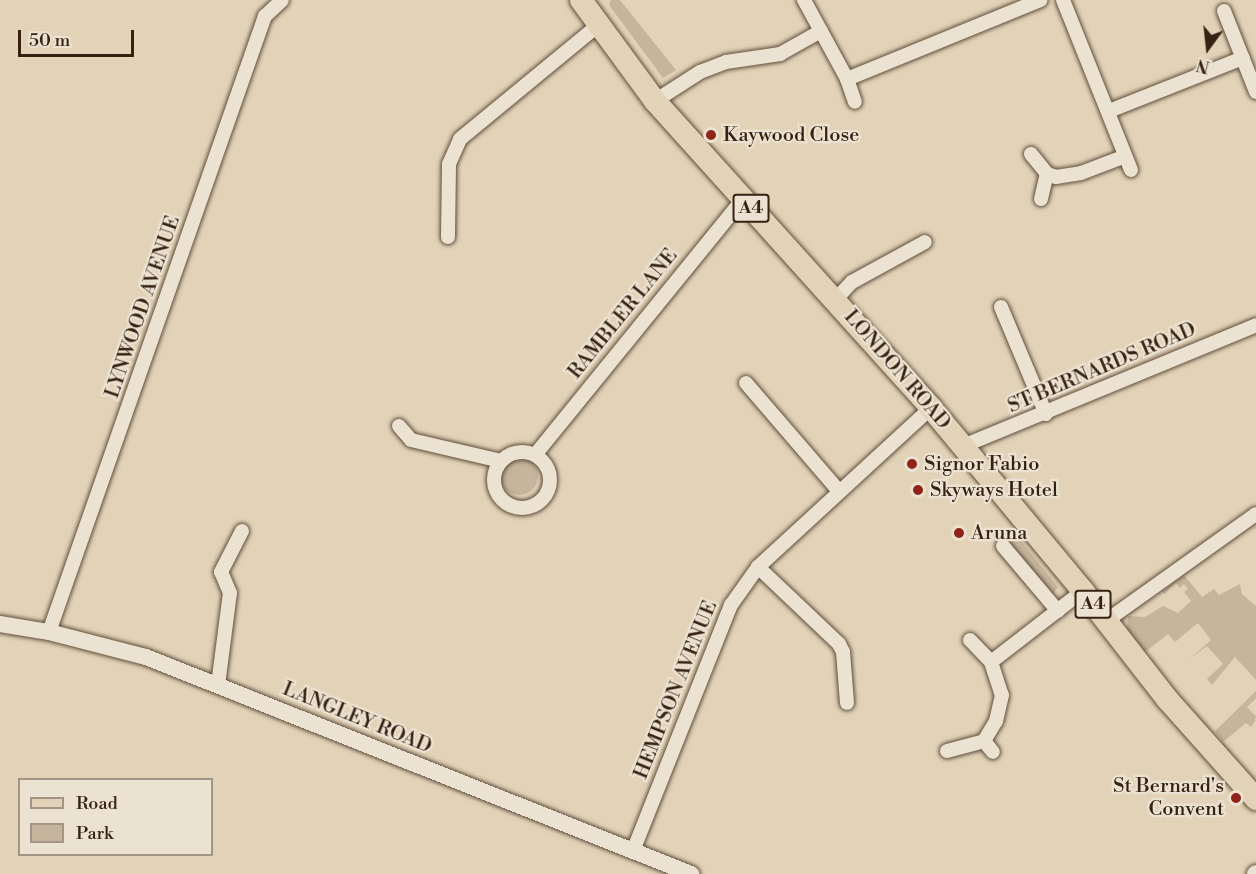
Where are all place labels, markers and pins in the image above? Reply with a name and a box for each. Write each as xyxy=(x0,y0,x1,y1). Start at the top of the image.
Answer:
place label: Kaywood Close xyxy=(723,123,859,147)
marker: Kaywood Close xyxy=(704,128,718,142)
place label: Signor Fabio xyxy=(924,452,1040,476)
marker: Signor Fabio xyxy=(905,457,919,471)
place label: Skyways Hotel xyxy=(930,478,1058,502)
marker: Skyways Hotel xyxy=(911,483,925,497)
place label: Aruna xyxy=(971,521,1027,545)
marker: Aruna xyxy=(952,526,966,540)
place label: St Bernard's Convent xyxy=(1113,774,1224,821)
marker: St Bernard's Convent xyxy=(1229,791,1243,805)

